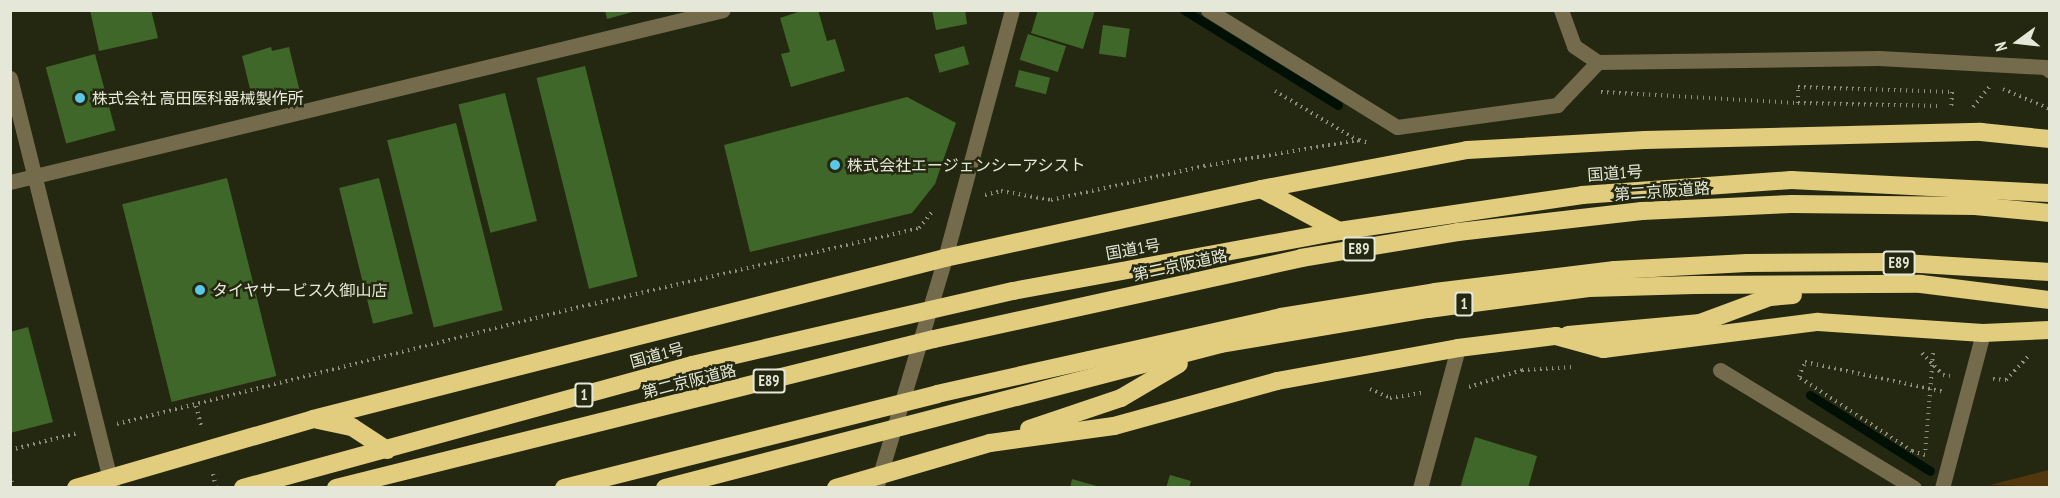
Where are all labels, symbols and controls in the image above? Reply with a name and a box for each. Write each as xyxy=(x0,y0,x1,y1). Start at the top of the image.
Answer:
north arrow xyxy=(1988,12,2048,72)
text: N xyxy=(1990,40,2011,53)
place label: 株式会社 高田医科器械製作所 xyxy=(92,88,303,108)
marker: 株式会社 高田医科器械製作所 xyxy=(73,91,87,105)
place label: 株式会社エージェンシーアシスト xyxy=(847,155,1087,175)
marker: 株式会社エージェンシーアシスト xyxy=(828,158,842,172)
street label: 国道1号 xyxy=(1587,161,1643,185)
street label: 第二京阪道路 xyxy=(1613,178,1711,204)
street label: 国道1号 xyxy=(1104,235,1162,263)
road number: E89 xyxy=(1342,237,1376,261)
street label: 第二京阪道路 xyxy=(1131,246,1229,284)
road number: E89 xyxy=(1882,251,1916,275)
place label: タイヤサービス久御山店 xyxy=(212,280,388,300)
marker: タイヤサービス久御山店 xyxy=(193,283,207,297)
road number: 1 xyxy=(1454,292,1474,316)
street label: 国道1号 xyxy=(628,339,686,371)
street label: 第二京阪道路 xyxy=(640,360,738,402)
road number: E89 xyxy=(752,369,786,393)
road number: 1 xyxy=(574,383,594,407)

